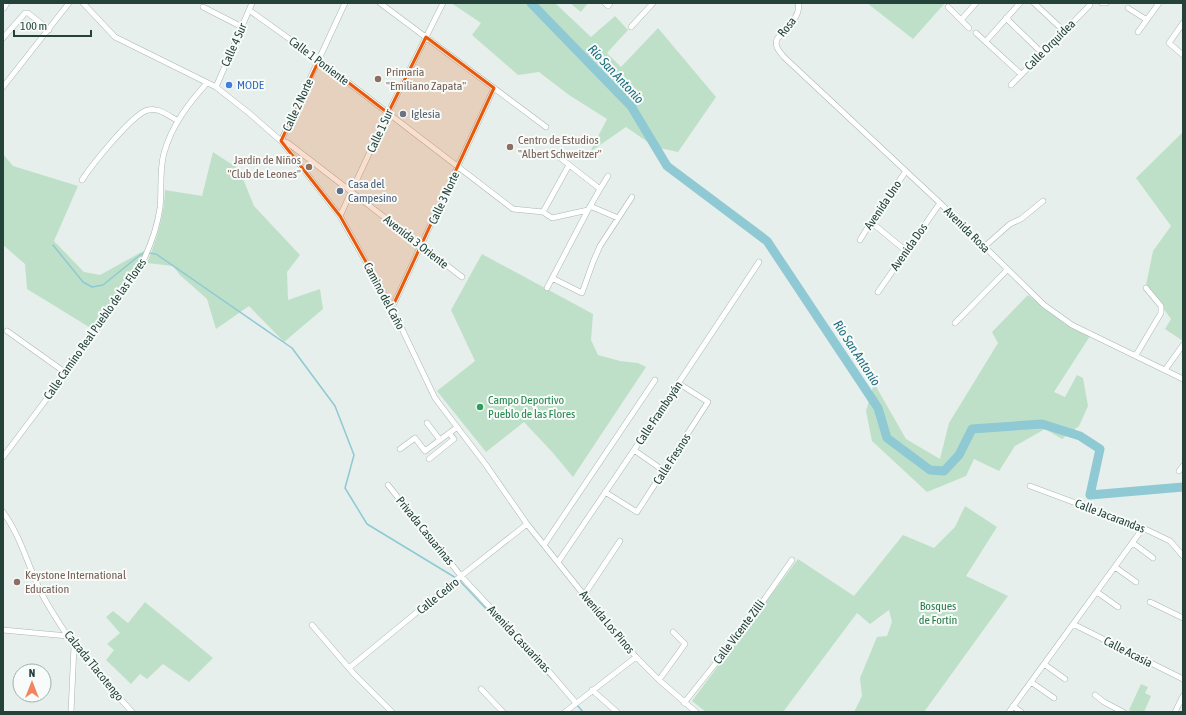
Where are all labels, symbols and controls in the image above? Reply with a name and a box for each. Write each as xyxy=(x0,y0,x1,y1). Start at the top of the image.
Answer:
scale bar xyxy=(14,12,91,38)
street label: Rosa xyxy=(775,14,799,40)
street label: Calle Orquídea xyxy=(1022,17,1078,73)
text: 100 m xyxy=(20,19,47,33)
street label: Calle 4 Sur xyxy=(218,21,250,69)
street label: Calle 1 Poniente xyxy=(286,34,352,88)
water label: Río San Antonio xyxy=(585,42,647,106)
place label: Primaria "Emiliano Zapata" xyxy=(386,65,466,93)
marker: Primaria "Emiliano Zapata" xyxy=(373,74,383,84)
street label: Calle 2 Norte xyxy=(280,76,316,134)
place label: MODE xyxy=(237,78,264,92)
marker: MODE xyxy=(224,80,234,90)
street label: Calle 1 Sur xyxy=(364,107,396,155)
place label: Iglesia xyxy=(411,107,440,121)
marker: Iglesia xyxy=(398,109,408,119)
place label: Centro de Estudios "Albert Schweitzer" xyxy=(518,133,602,161)
marker: Centro de Estudios "Albert Schweitzer" xyxy=(505,142,515,152)
place label: Jardín de Niños "Club de Leones" xyxy=(228,153,301,181)
marker: Jardín de Niños "Club de Leones" xyxy=(304,162,314,172)
street label: Calle 3 Norte xyxy=(426,169,462,227)
place label: Casa del Campesino xyxy=(348,177,398,205)
street label: Avenida Uno xyxy=(861,177,905,232)
marker: Casa del Campesino xyxy=(335,186,345,196)
street label: Avenida Rosa xyxy=(941,204,993,256)
street label: Avenida 3 Oriente xyxy=(381,212,451,272)
street label: Avenida Dos xyxy=(888,221,930,273)
street label: Calle Camino Real Pueblo de las Flores xyxy=(41,256,149,402)
street label: Camino del Caño xyxy=(360,260,408,332)
water label: Río San Antonio xyxy=(830,318,884,388)
street label: Calle Framboyán xyxy=(633,378,685,448)
place label: Campo Deportivo Pueblo de las Flores xyxy=(488,393,575,421)
marker: Campo Deportivo Pueblo de las Flores xyxy=(475,402,485,412)
street label: Calle Fresnos xyxy=(650,431,694,487)
street label: Privada Casuarinas xyxy=(393,494,457,568)
street label: Calle Jacarandas xyxy=(1073,496,1147,536)
place label: Keystone International Education xyxy=(25,568,127,596)
street label: Calle Cedro xyxy=(414,575,462,617)
marker: Keystone International Education xyxy=(12,577,22,587)
street label: Avenida Los Pinos xyxy=(577,588,637,656)
street label: Calle Vicente Zilli xyxy=(710,597,768,667)
park label: Bosques de Fortín xyxy=(919,599,957,627)
street label: Avenida Casuarinas xyxy=(484,603,554,675)
street label: Calzada Tlacotengo xyxy=(61,628,127,704)
street label: Calle Acasia xyxy=(1101,634,1155,670)
north arrow xyxy=(12,663,52,703)
text: N xyxy=(29,667,35,679)

